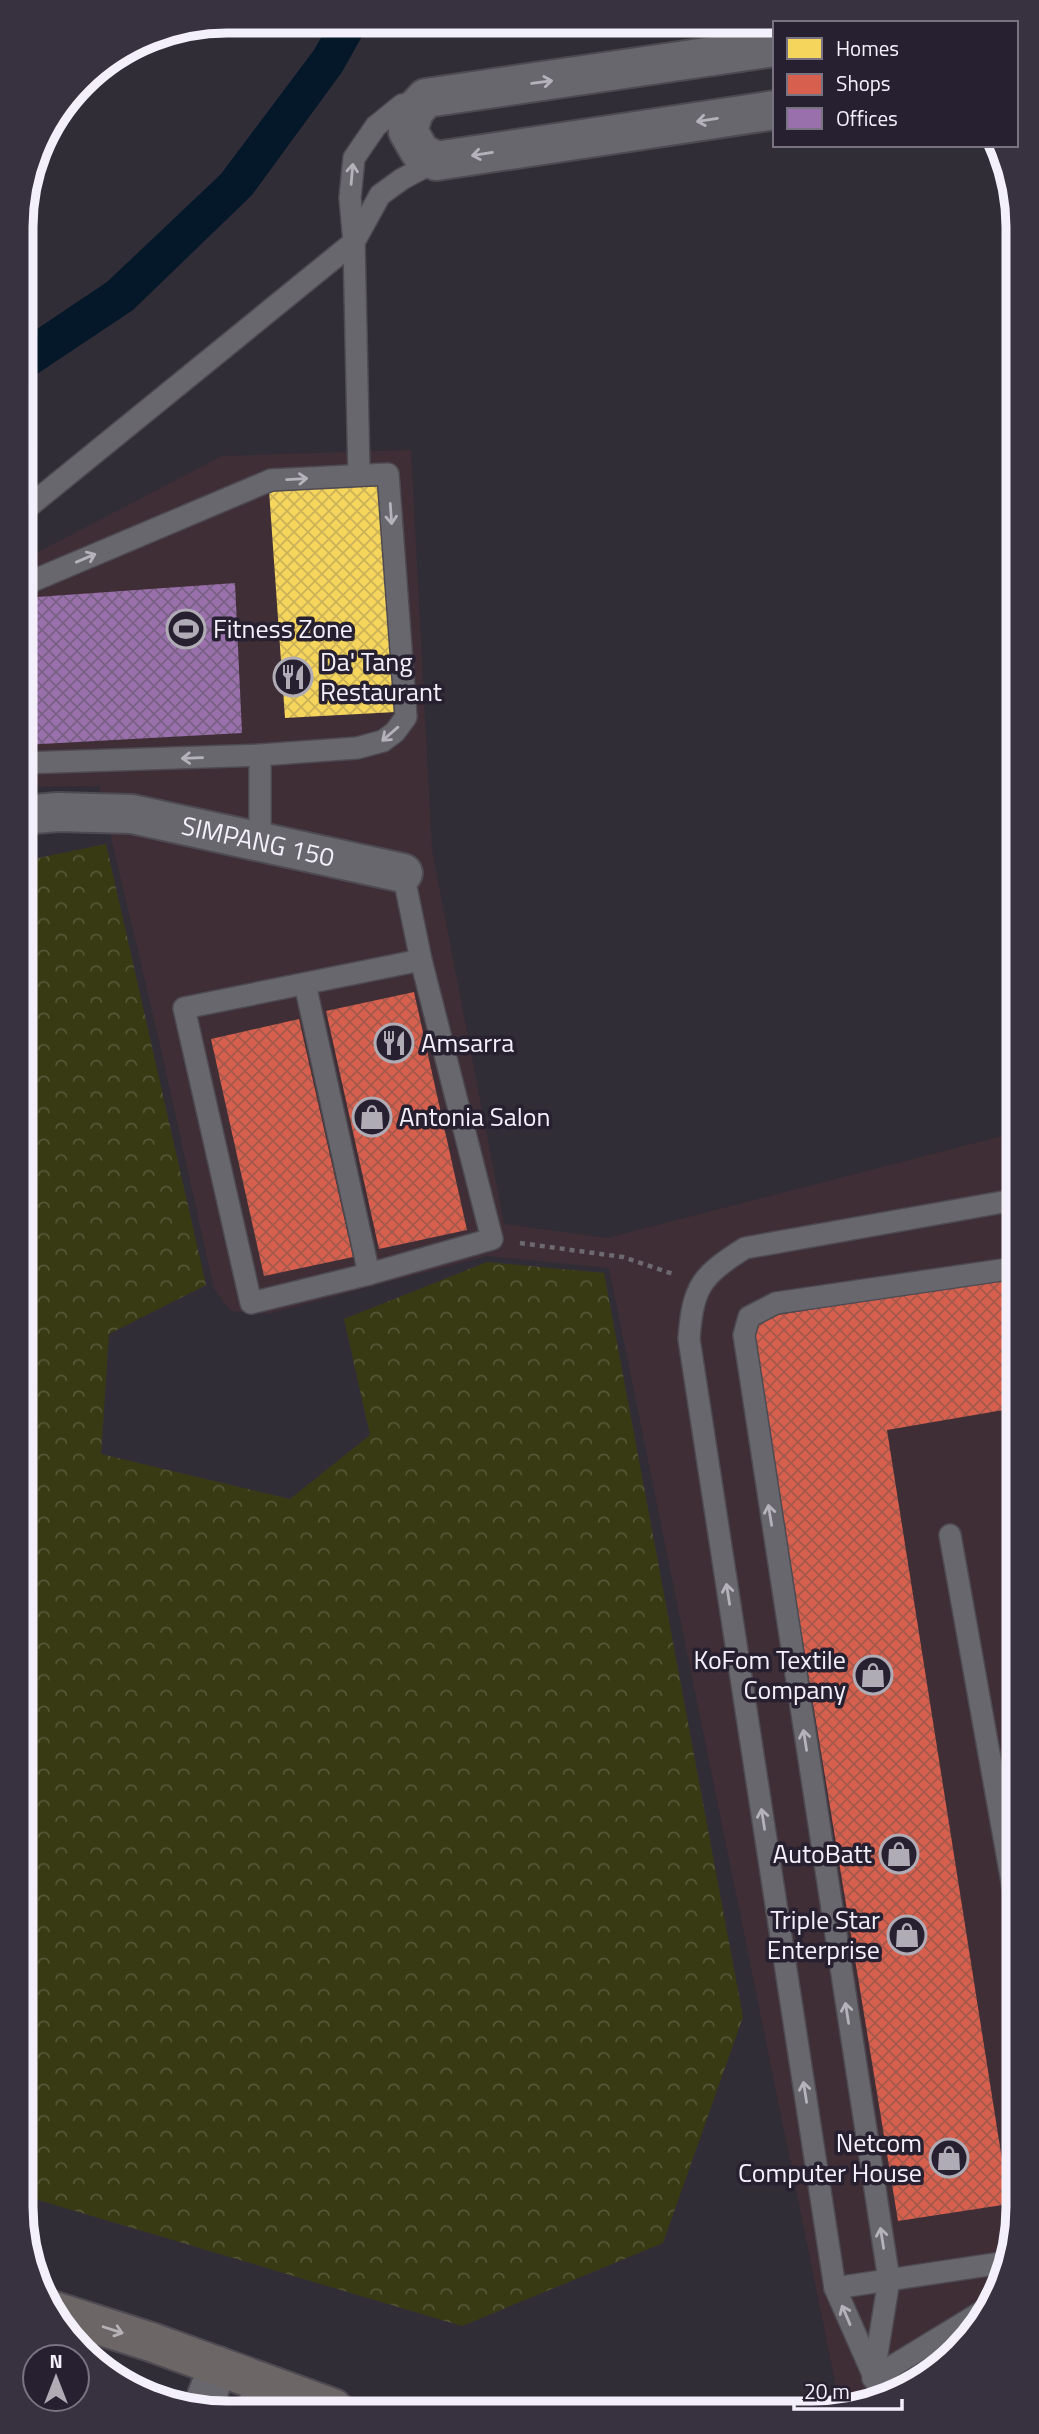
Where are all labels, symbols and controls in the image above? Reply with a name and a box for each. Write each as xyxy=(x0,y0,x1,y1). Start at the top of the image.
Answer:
legend xyxy=(773,21,1018,147)
text: Homes xyxy=(836,32,899,64)
text: Shops xyxy=(836,67,891,99)
one-way arrow xyxy=(530,75,553,88)
text: Offices xyxy=(836,102,898,134)
one-way arrow xyxy=(696,114,719,127)
one-way arrow xyxy=(471,148,494,161)
one-way arrow xyxy=(346,164,359,186)
one-way arrow xyxy=(285,472,308,485)
one-way arrow xyxy=(385,502,398,524)
one-way arrow xyxy=(74,551,96,564)
sports icon: Fitness Zone xyxy=(165,608,207,650)
place label: Fitness Zone xyxy=(213,609,353,648)
place label: Da' Tang Restaurant xyxy=(320,642,442,711)
restaurant icon: Da' Tang Restaurant xyxy=(272,656,314,698)
one-way arrow xyxy=(381,726,399,742)
one-way arrow xyxy=(180,751,203,764)
street label: SIMPANG 150 xyxy=(178,805,338,877)
restaurant icon: Amsarra xyxy=(373,1022,415,1064)
place label: Amsarra xyxy=(421,1023,514,1062)
shop icon: Antonia Salon xyxy=(351,1096,393,1138)
place label: Antonia Salon xyxy=(399,1097,550,1136)
one-way arrow xyxy=(763,1504,776,1527)
one-way arrow xyxy=(721,1583,734,1606)
place label: KoFom Textile Company xyxy=(694,1640,846,1709)
shop icon: KoFom Textile Company xyxy=(852,1654,894,1696)
one-way arrow xyxy=(798,1729,811,1751)
one-way arrow xyxy=(756,1808,769,1831)
shop icon: AutoBatt xyxy=(878,1833,920,1875)
place label: AutoBatt xyxy=(773,1834,872,1873)
place label: Triple Star Enterprise xyxy=(767,1900,880,1969)
shop icon: Triple Star Enterprise xyxy=(886,1914,928,1956)
one-way arrow xyxy=(841,2002,854,2025)
one-way arrow xyxy=(798,2081,811,2104)
place label: Netcom Computer House xyxy=(738,2123,922,2192)
shop icon: Netcom Computer House xyxy=(928,2137,970,2179)
one-way arrow xyxy=(875,2227,888,2249)
one-way arrow xyxy=(839,2305,852,2326)
one-way arrow xyxy=(102,2324,124,2337)
north arrow xyxy=(21,2343,91,2413)
text: N xyxy=(49,2346,63,2375)
scale bar xyxy=(794,2368,902,2412)
text: 20 m xyxy=(804,2375,850,2407)

